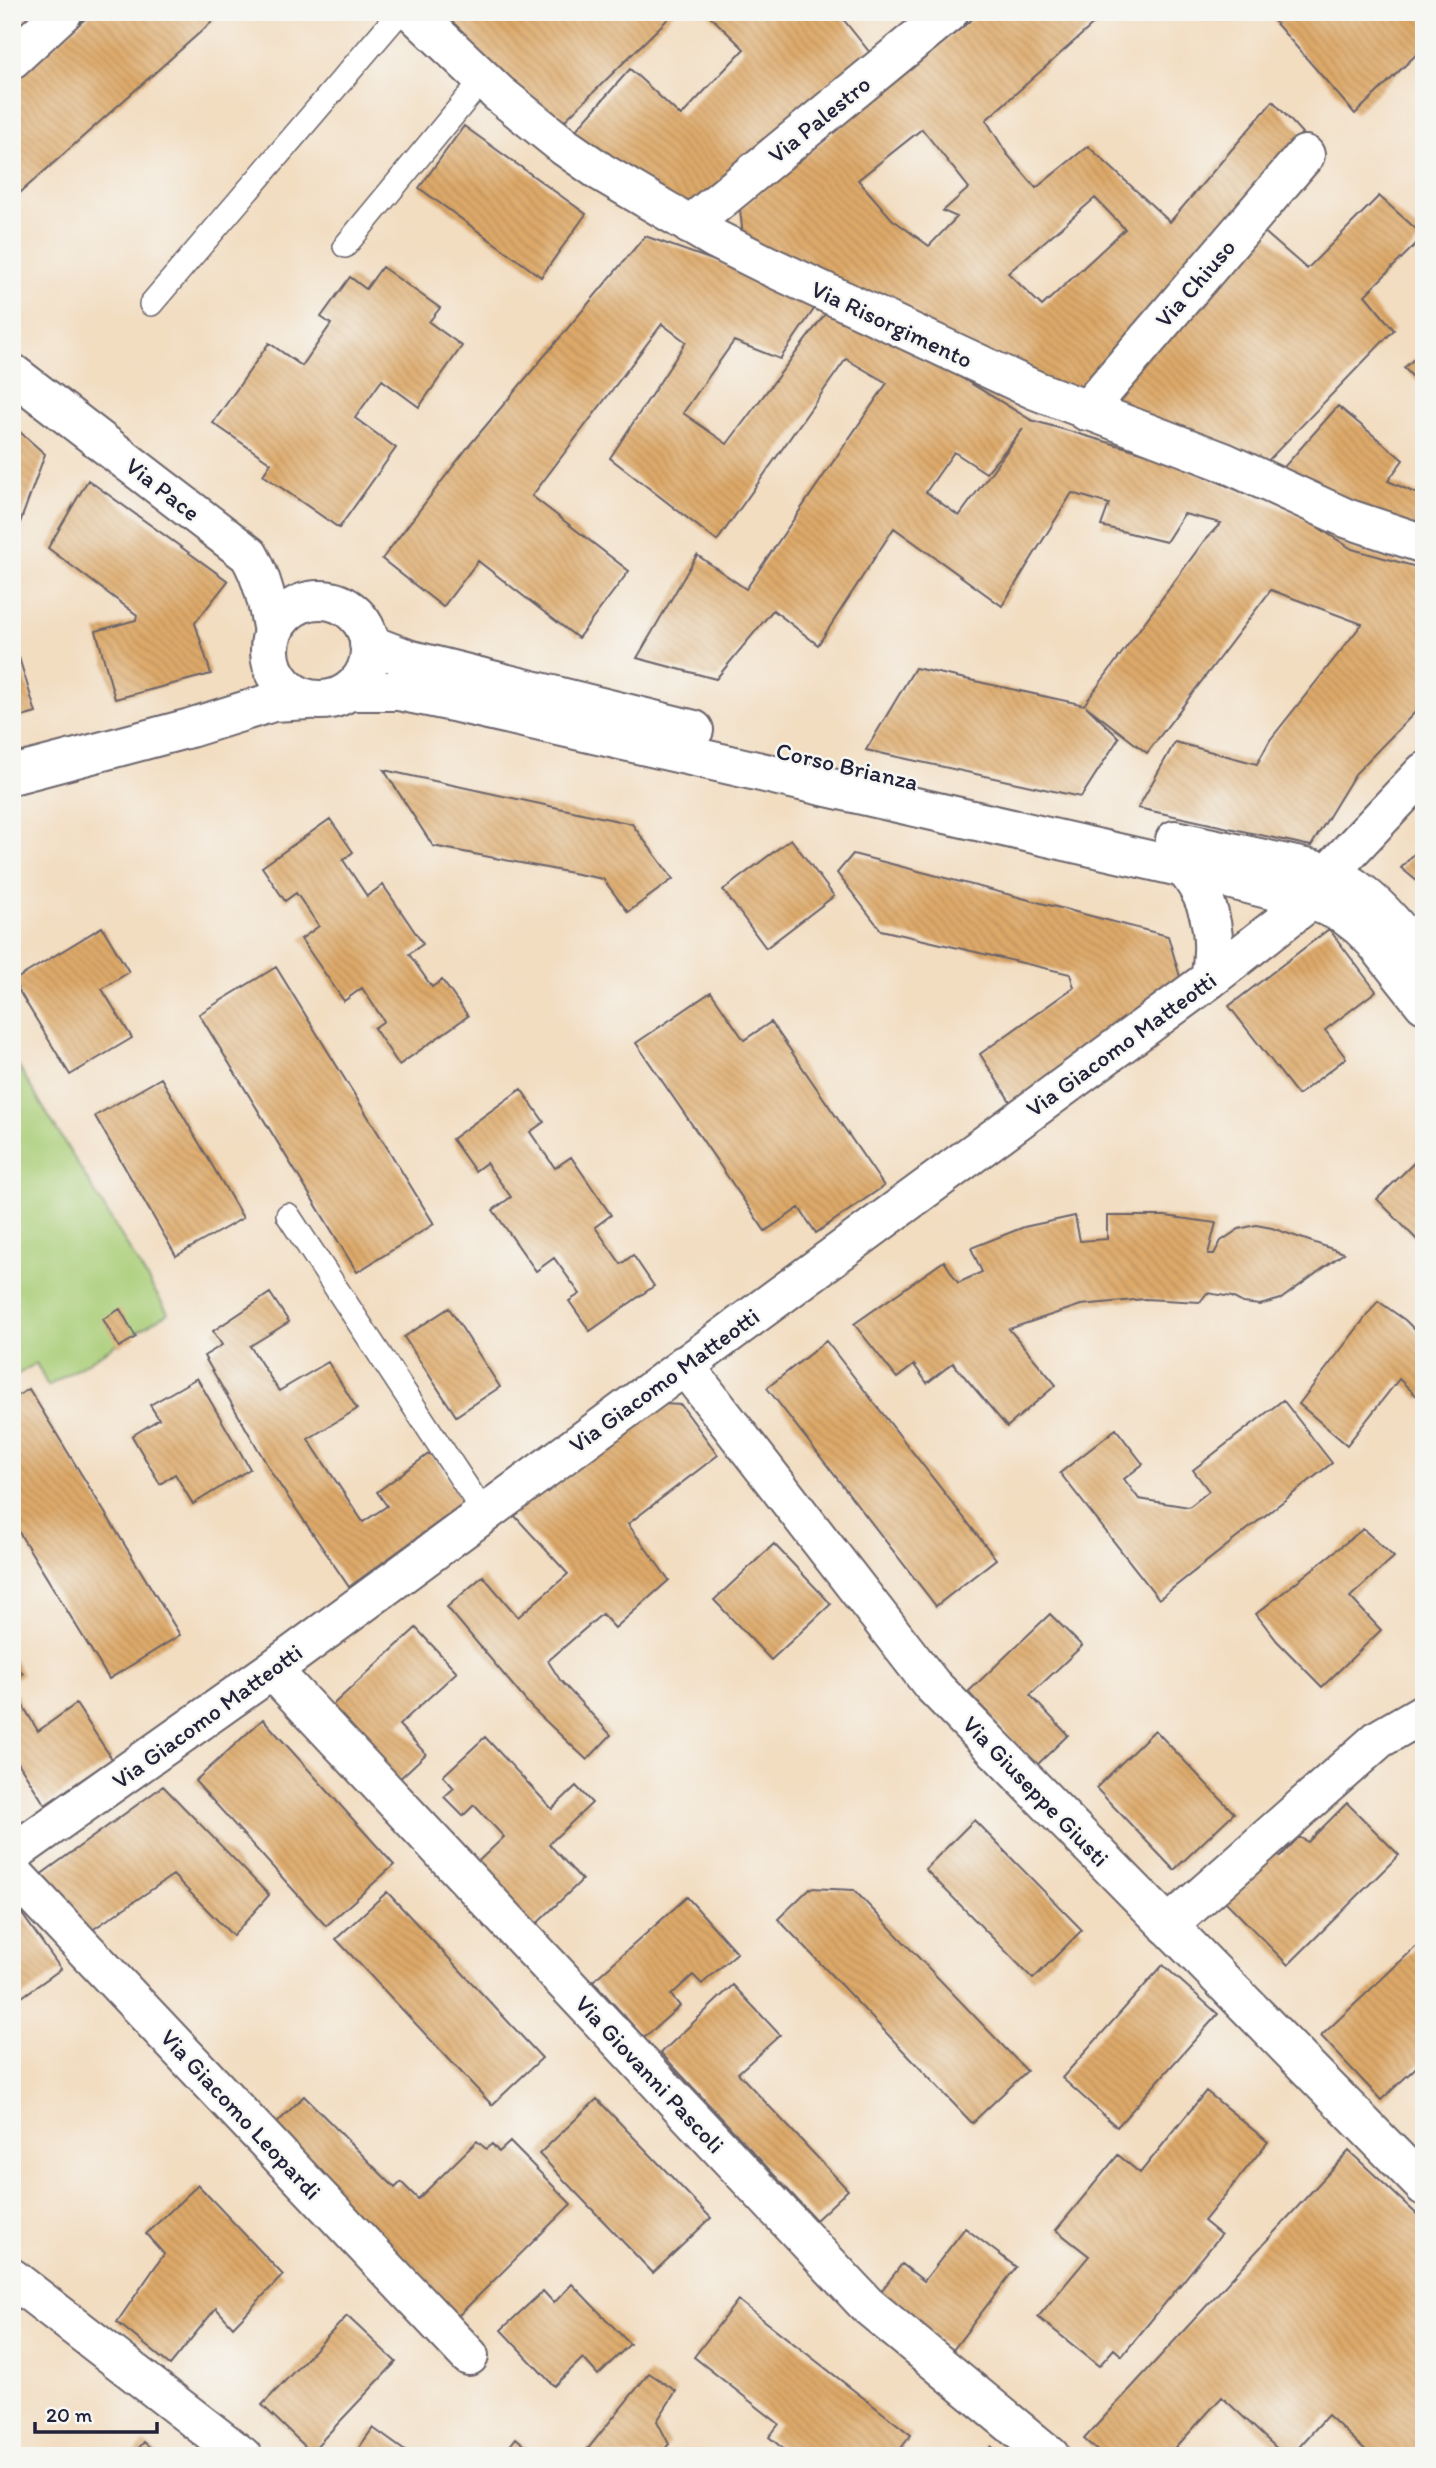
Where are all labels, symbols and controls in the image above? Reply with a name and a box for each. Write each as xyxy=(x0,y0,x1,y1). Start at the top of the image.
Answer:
street label: Via Palestro xyxy=(762,69,876,169)
street label: Via Chiuso xyxy=(1149,233,1241,333)
street label: Via Risorgimento xyxy=(807,274,977,374)
street label: Via Pace xyxy=(120,451,206,527)
street label: Corso Brianza xyxy=(773,736,921,796)
street label: Via Giacomo Matteotti xyxy=(1020,965,1222,1123)
street label: Via Giacomo Matteotti xyxy=(563,1301,765,1459)
street label: Via Giacomo Matteotti xyxy=(106,1637,308,1795)
street label: Via Giuseppe Giusti xyxy=(957,1710,1115,1872)
street label: Via Giovanni Pascoli xyxy=(569,1989,731,2159)
street label: Via Giacomo Leopardi xyxy=(155,2023,327,2205)
scale bar xyxy=(35,2391,158,2435)
text: 20 m xyxy=(46,2402,93,2427)

